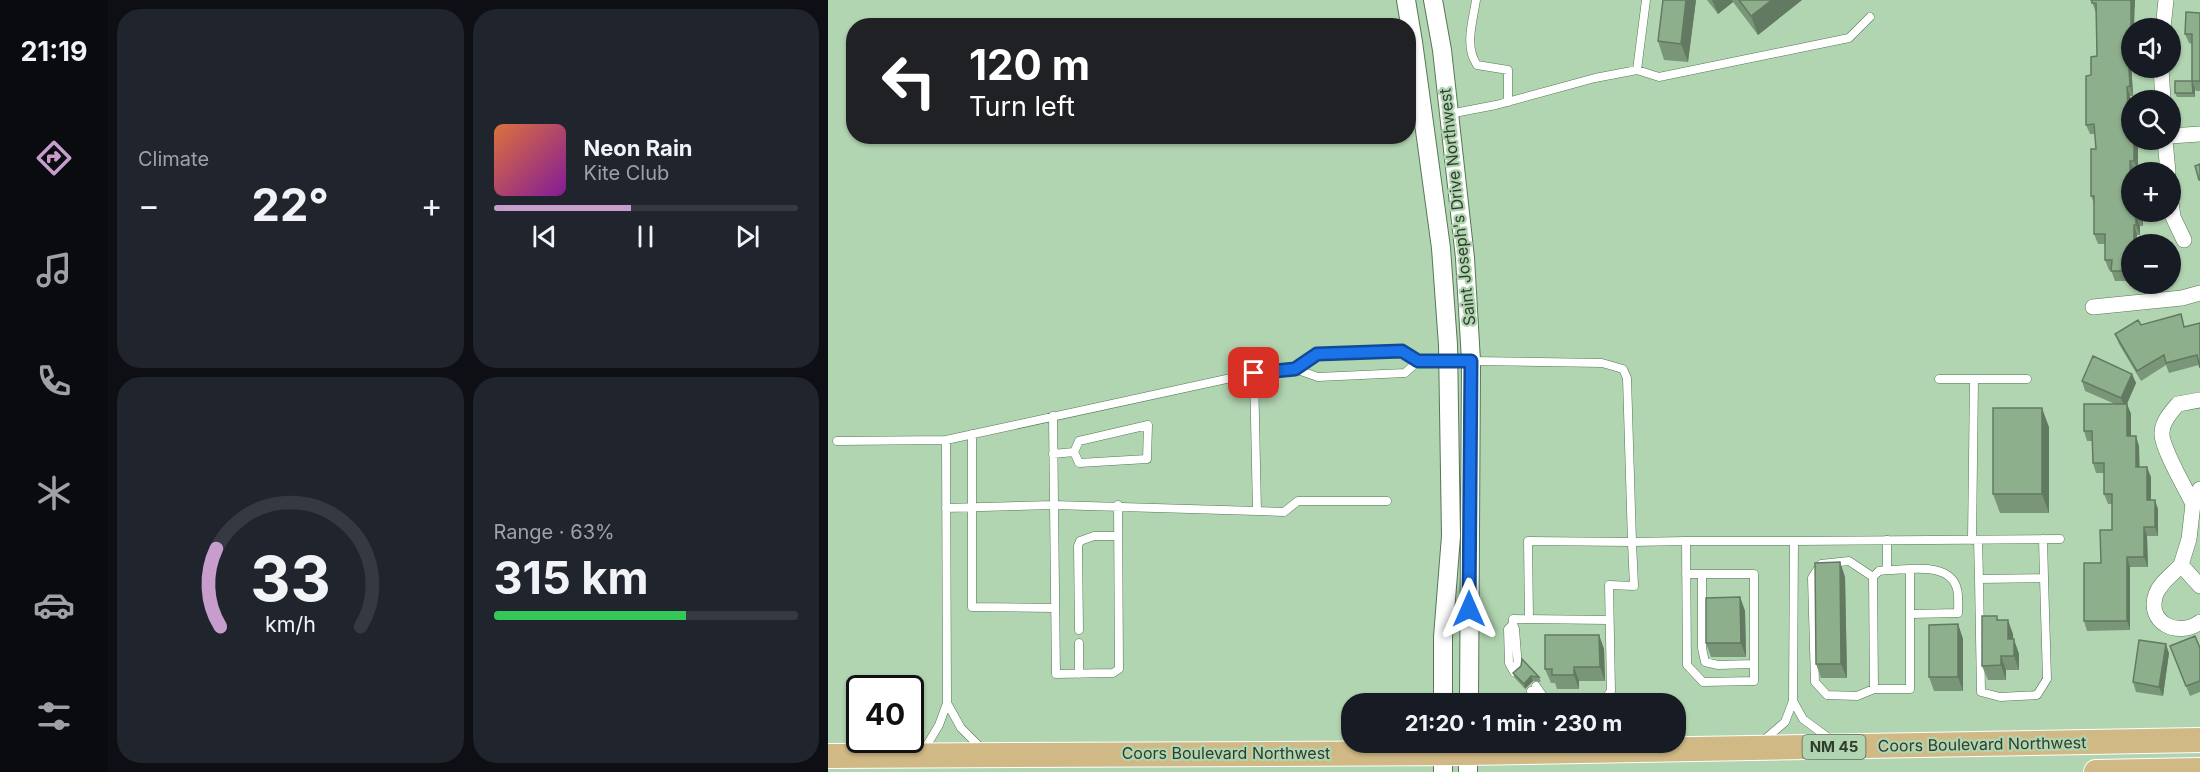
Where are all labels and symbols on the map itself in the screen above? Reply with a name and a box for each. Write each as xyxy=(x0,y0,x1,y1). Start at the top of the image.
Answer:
street label: Saint Joseph's Drive Northwest xyxy=(1435,87,1479,327)
pin xyxy=(1228,347,1279,398)
position arrow xyxy=(1437,577,1501,641)
speed limit sign: 40 xyxy=(846,675,924,753)
street label: Coors Boulevard Northwest xyxy=(1878,732,2086,756)
road number: NM 45 xyxy=(1802,735,1866,759)
street label: Coors Boulevard Northwest xyxy=(1122,743,1330,763)

